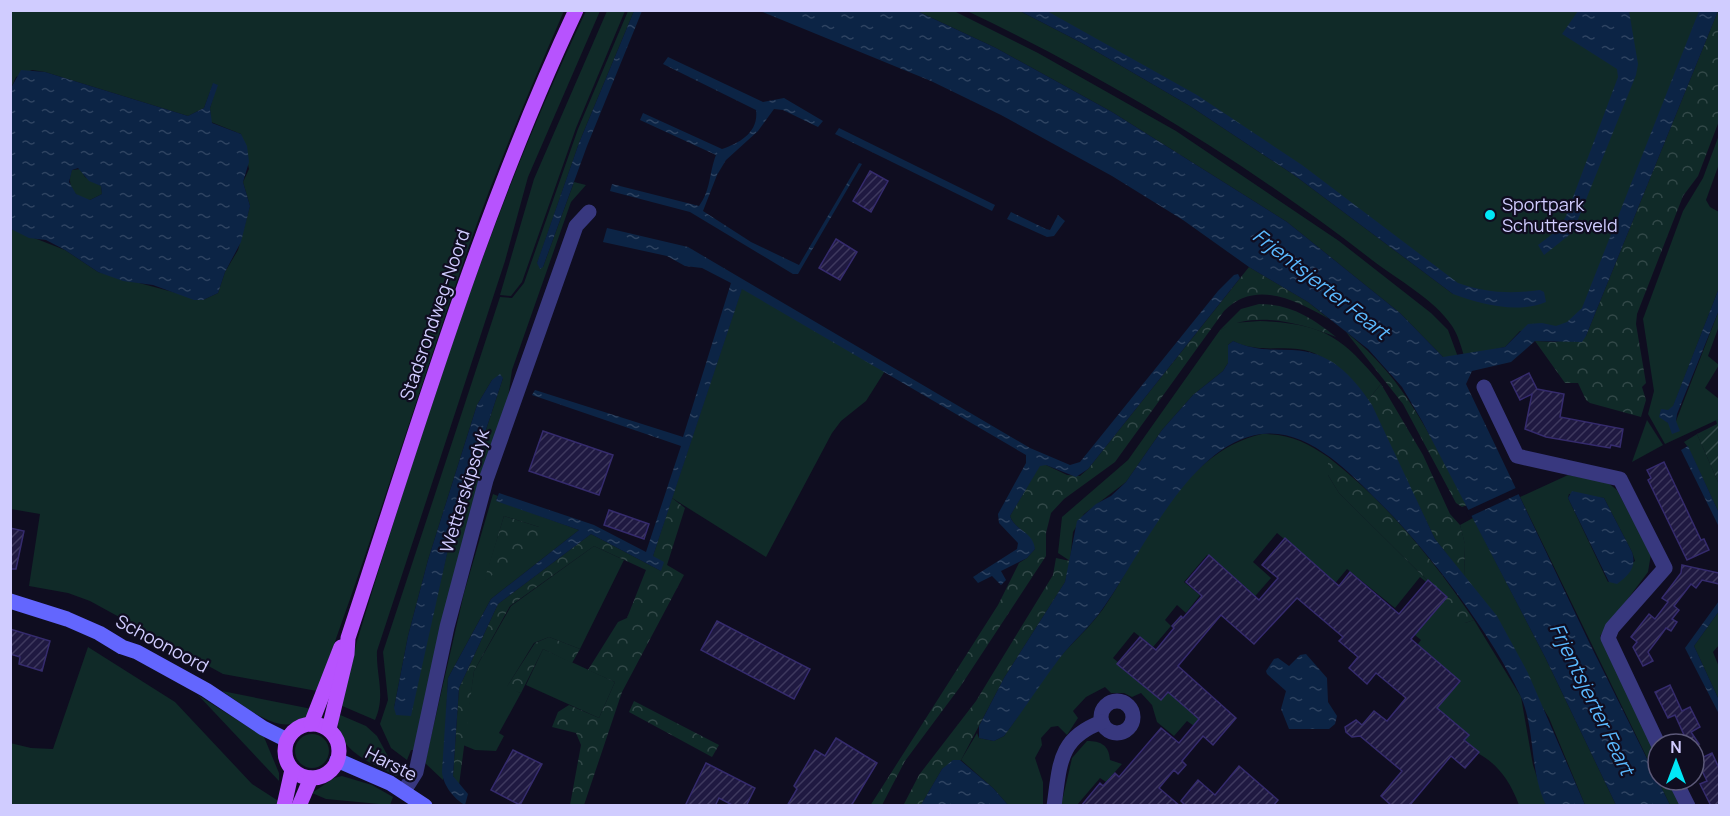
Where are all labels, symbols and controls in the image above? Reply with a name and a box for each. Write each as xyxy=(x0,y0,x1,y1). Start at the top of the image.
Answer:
place label: Sportpark Schuttersveld xyxy=(1502,192,1618,237)
marker: Sportpark Schuttersveld xyxy=(1483,208,1497,222)
water label: Frjentsjerter Feart xyxy=(1248,222,1397,347)
street label: Stadsrondweg-Noord xyxy=(393,226,475,403)
street label: Wetterskipsdyk xyxy=(434,425,495,555)
street label: Schoonoord xyxy=(112,609,213,678)
water label: Frjentsjerter Feart xyxy=(1544,618,1642,781)
north arrow xyxy=(1646,732,1706,792)
text: N xyxy=(1670,736,1682,758)
street label: Harste xyxy=(361,740,422,786)

